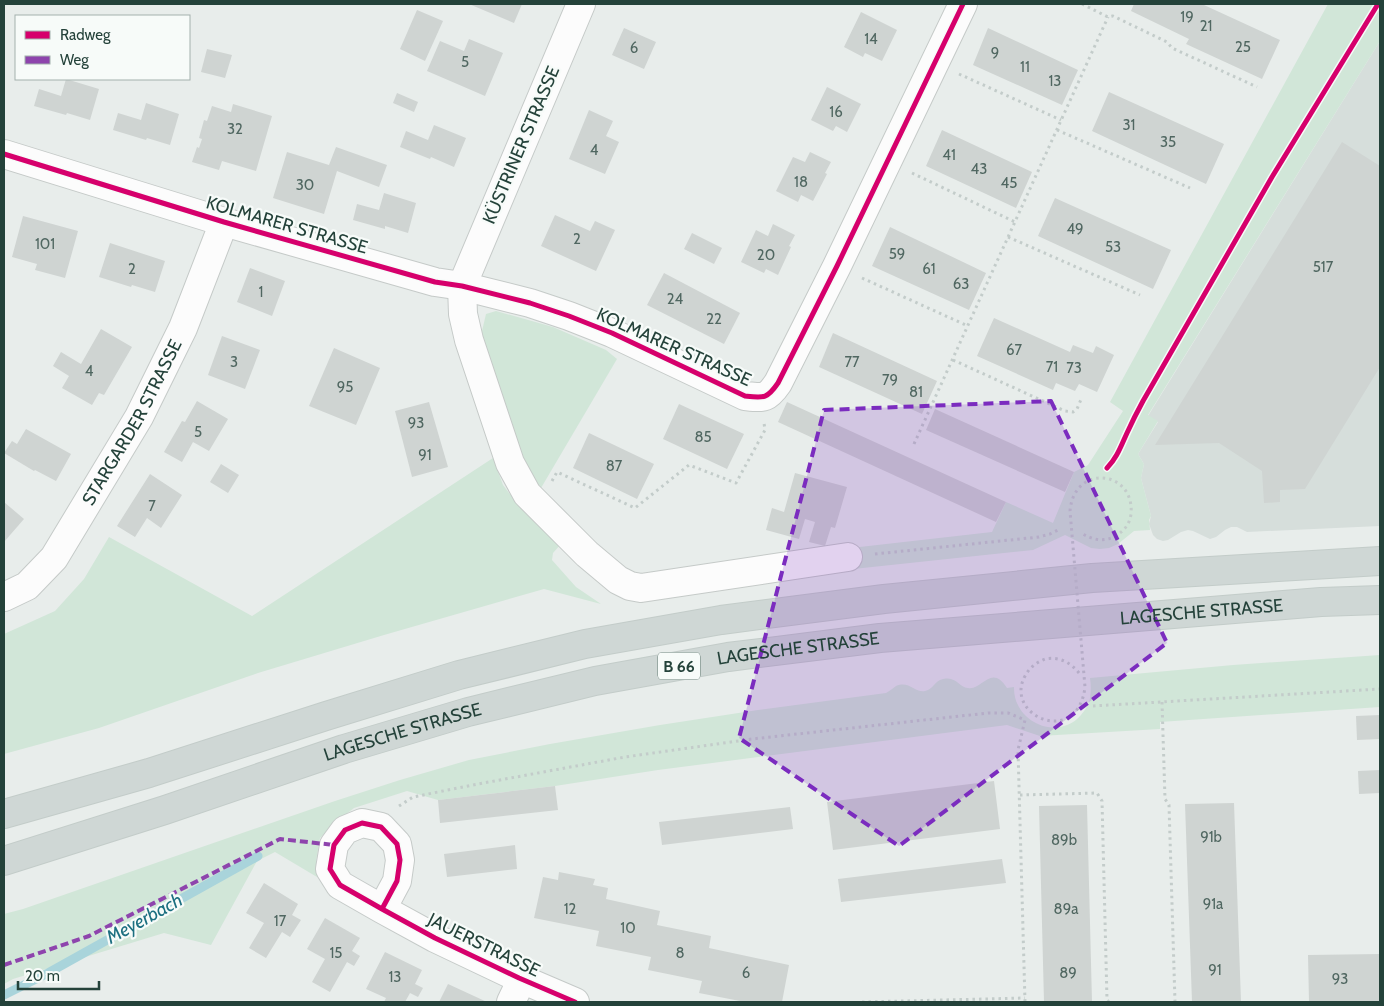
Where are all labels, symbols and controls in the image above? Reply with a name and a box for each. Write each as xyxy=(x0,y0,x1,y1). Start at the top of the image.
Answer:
house number: 19 xyxy=(1180,8,1194,26)
legend xyxy=(15,15,190,80)
house number: 21 xyxy=(1200,17,1212,35)
text: Radweg xyxy=(60,26,111,44)
house number: 14 xyxy=(864,30,878,48)
house number: 25 xyxy=(1235,38,1251,56)
house number: 6 xyxy=(630,39,638,57)
house number: 9 xyxy=(991,44,999,62)
text: Weg xyxy=(60,51,89,69)
house number: 5 xyxy=(461,53,469,71)
house number: 11 xyxy=(1020,58,1030,76)
street label: KÜSTRINER STRASSE xyxy=(478,63,564,227)
house number: 13 xyxy=(1048,72,1062,90)
house number: 16 xyxy=(829,103,843,121)
house number: 31 xyxy=(1122,116,1136,134)
house number: 32 xyxy=(227,120,243,138)
house number: 35 xyxy=(1160,133,1176,151)
house number: 4 xyxy=(590,141,599,159)
house number: 41 xyxy=(942,146,956,164)
house number: 43 xyxy=(971,160,987,178)
house number: 18 xyxy=(794,173,808,191)
house number: 45 xyxy=(1001,174,1017,192)
house number: 30 xyxy=(296,176,314,194)
street label: KOLMARER STRASSE xyxy=(204,191,370,259)
house number: 49 xyxy=(1066,220,1084,238)
house number: 2 xyxy=(573,230,581,248)
house number: 101 xyxy=(35,235,55,253)
house number: 53 xyxy=(1105,238,1121,256)
house number: 59 xyxy=(889,245,905,263)
house number: 20 xyxy=(757,246,775,264)
house number: 517 xyxy=(1313,258,1334,276)
house number: 2 xyxy=(128,260,136,278)
house number: 61 xyxy=(922,260,936,278)
house number: 63 xyxy=(953,275,969,293)
house number: 1 xyxy=(259,283,263,301)
house number: 24 xyxy=(667,290,684,308)
street label: KOLMARER STRASSE xyxy=(593,303,755,391)
house number: 22 xyxy=(706,310,722,328)
street label: STARGARDER STRASSE xyxy=(77,336,187,509)
house number: 67 xyxy=(1006,341,1022,359)
house number: 3 xyxy=(230,353,238,371)
house number: 77 xyxy=(844,353,860,371)
house number: 71 xyxy=(1046,358,1058,376)
house number: 73 xyxy=(1066,359,1082,377)
house number: 4 xyxy=(85,362,94,380)
house number: 79 xyxy=(882,371,898,389)
house number: 95 xyxy=(337,378,353,396)
house number: 81 xyxy=(909,383,923,401)
house number: 93 xyxy=(408,414,424,432)
house number: 5 xyxy=(194,423,202,441)
house number: 85 xyxy=(694,428,712,446)
house number: 91 xyxy=(418,446,432,464)
house number: 87 xyxy=(606,457,623,475)
house number: 7 xyxy=(148,497,156,515)
street label: LAGESCHE STRASSE xyxy=(1119,594,1284,629)
street label: LAGESCHE STRASSE xyxy=(715,627,881,670)
road number: B 66 xyxy=(658,652,700,679)
street label: LAGESCHE STRASSE xyxy=(321,698,484,766)
house number: 91b xyxy=(1200,828,1222,846)
house number: 89b xyxy=(1051,831,1077,849)
water label: Meyerbach xyxy=(101,888,186,949)
house number: 91a xyxy=(1203,895,1224,913)
house number: 12 xyxy=(564,900,577,918)
house number: 89a xyxy=(1054,900,1079,918)
street label: JAUERSTRASSE xyxy=(423,908,544,982)
house number: 17 xyxy=(274,912,287,930)
house number: 10 xyxy=(620,919,636,937)
house number: 15 xyxy=(329,944,343,962)
house number: 8 xyxy=(675,944,685,962)
scale bar xyxy=(18,958,99,990)
house number: 91 xyxy=(1208,961,1222,979)
house number: 6 xyxy=(742,964,750,982)
house number: 89 xyxy=(1059,964,1077,982)
text: 20 m xyxy=(25,967,60,985)
house number: 13 xyxy=(388,968,402,986)
house number: 93 xyxy=(1332,970,1348,988)

